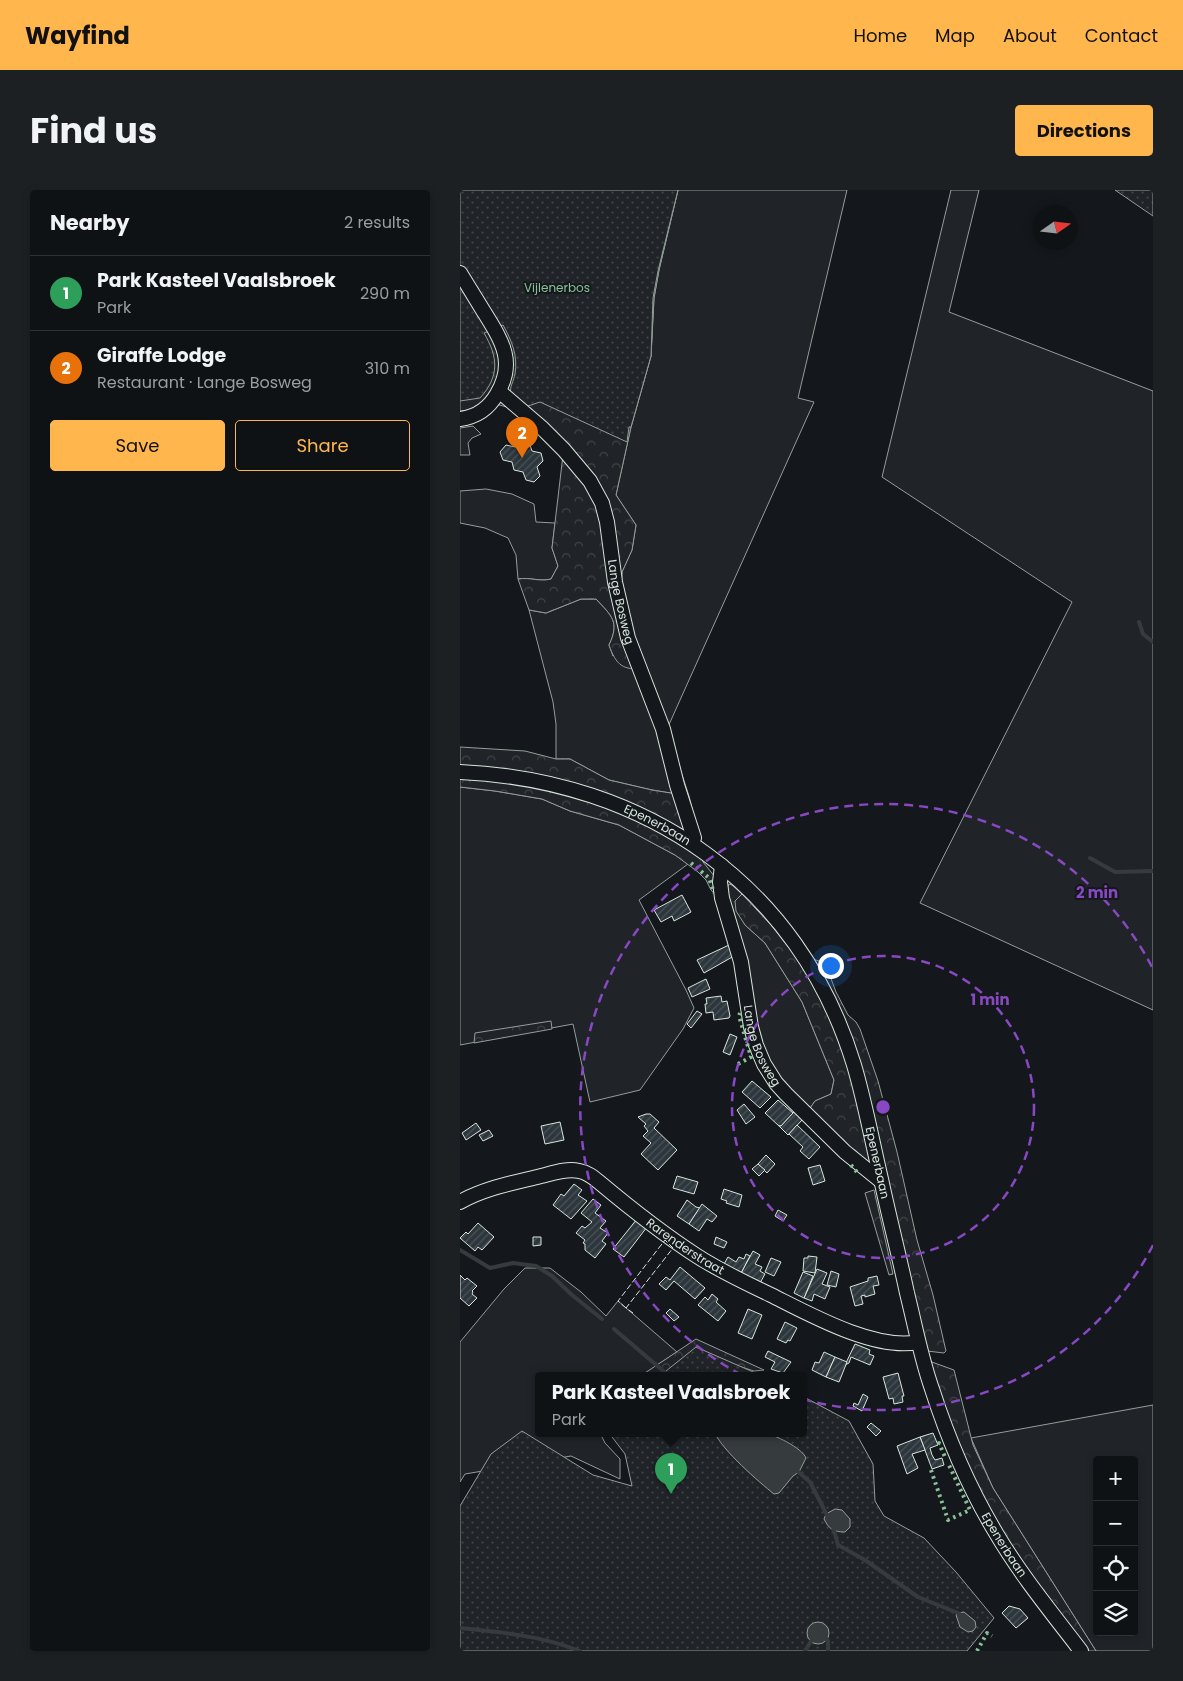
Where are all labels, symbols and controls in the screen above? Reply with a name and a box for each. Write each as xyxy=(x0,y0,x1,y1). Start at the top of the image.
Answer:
text: Wayfind xyxy=(25,19,130,52)
text: Home xyxy=(853,23,907,48)
text: Map xyxy=(935,23,975,48)
text: About xyxy=(1003,23,1057,48)
text: Contact xyxy=(1085,23,1158,48)
button: Directions xyxy=(1015,105,1153,156)
text: Find us xyxy=(30,106,157,155)
north arrow xyxy=(1033,205,1078,250)
text: Nearby xyxy=(50,208,130,237)
text: 2 results xyxy=(344,211,410,234)
text: Park Kasteel Vaalsbroek xyxy=(97,267,336,294)
park label: Vijlenerbos xyxy=(524,279,590,296)
text: 1 xyxy=(63,282,69,305)
text: 290 m xyxy=(360,282,410,305)
text: Park xyxy=(97,296,131,319)
text: Giraffe Lodge xyxy=(97,342,226,369)
text: 2 xyxy=(61,357,71,380)
text: 310 m xyxy=(365,357,410,380)
text: Restaurant · Lange Bosweg xyxy=(97,371,312,394)
pin: 2 xyxy=(506,417,538,458)
button: Save xyxy=(50,420,225,471)
button: Share xyxy=(235,420,410,471)
street label: Lange Bosweg xyxy=(604,558,639,647)
street label: Epenerbaan xyxy=(621,800,694,849)
text: 2 min xyxy=(1076,882,1118,903)
your location xyxy=(818,953,844,979)
text: 1 min xyxy=(970,989,1010,1010)
street label: Lange Bosweg xyxy=(740,1004,785,1090)
centre of rings xyxy=(874,1098,892,1116)
street label: Epenerbaan xyxy=(862,1125,894,1200)
street label: Rarenderstraat xyxy=(643,1214,727,1278)
popup xyxy=(535,1372,807,1437)
text: Park Kasteel Vaalsbroek xyxy=(552,1379,790,1406)
text: Park xyxy=(552,1408,586,1431)
pin: 1 xyxy=(655,1453,687,1494)
map controls xyxy=(1093,1456,1138,1636)
button: + xyxy=(1093,1456,1138,1501)
button: − xyxy=(1093,1501,1138,1546)
street label: Epenerbaan xyxy=(978,1509,1031,1580)
button: locate xyxy=(1093,1546,1138,1591)
button: layers xyxy=(1093,1591,1138,1636)

